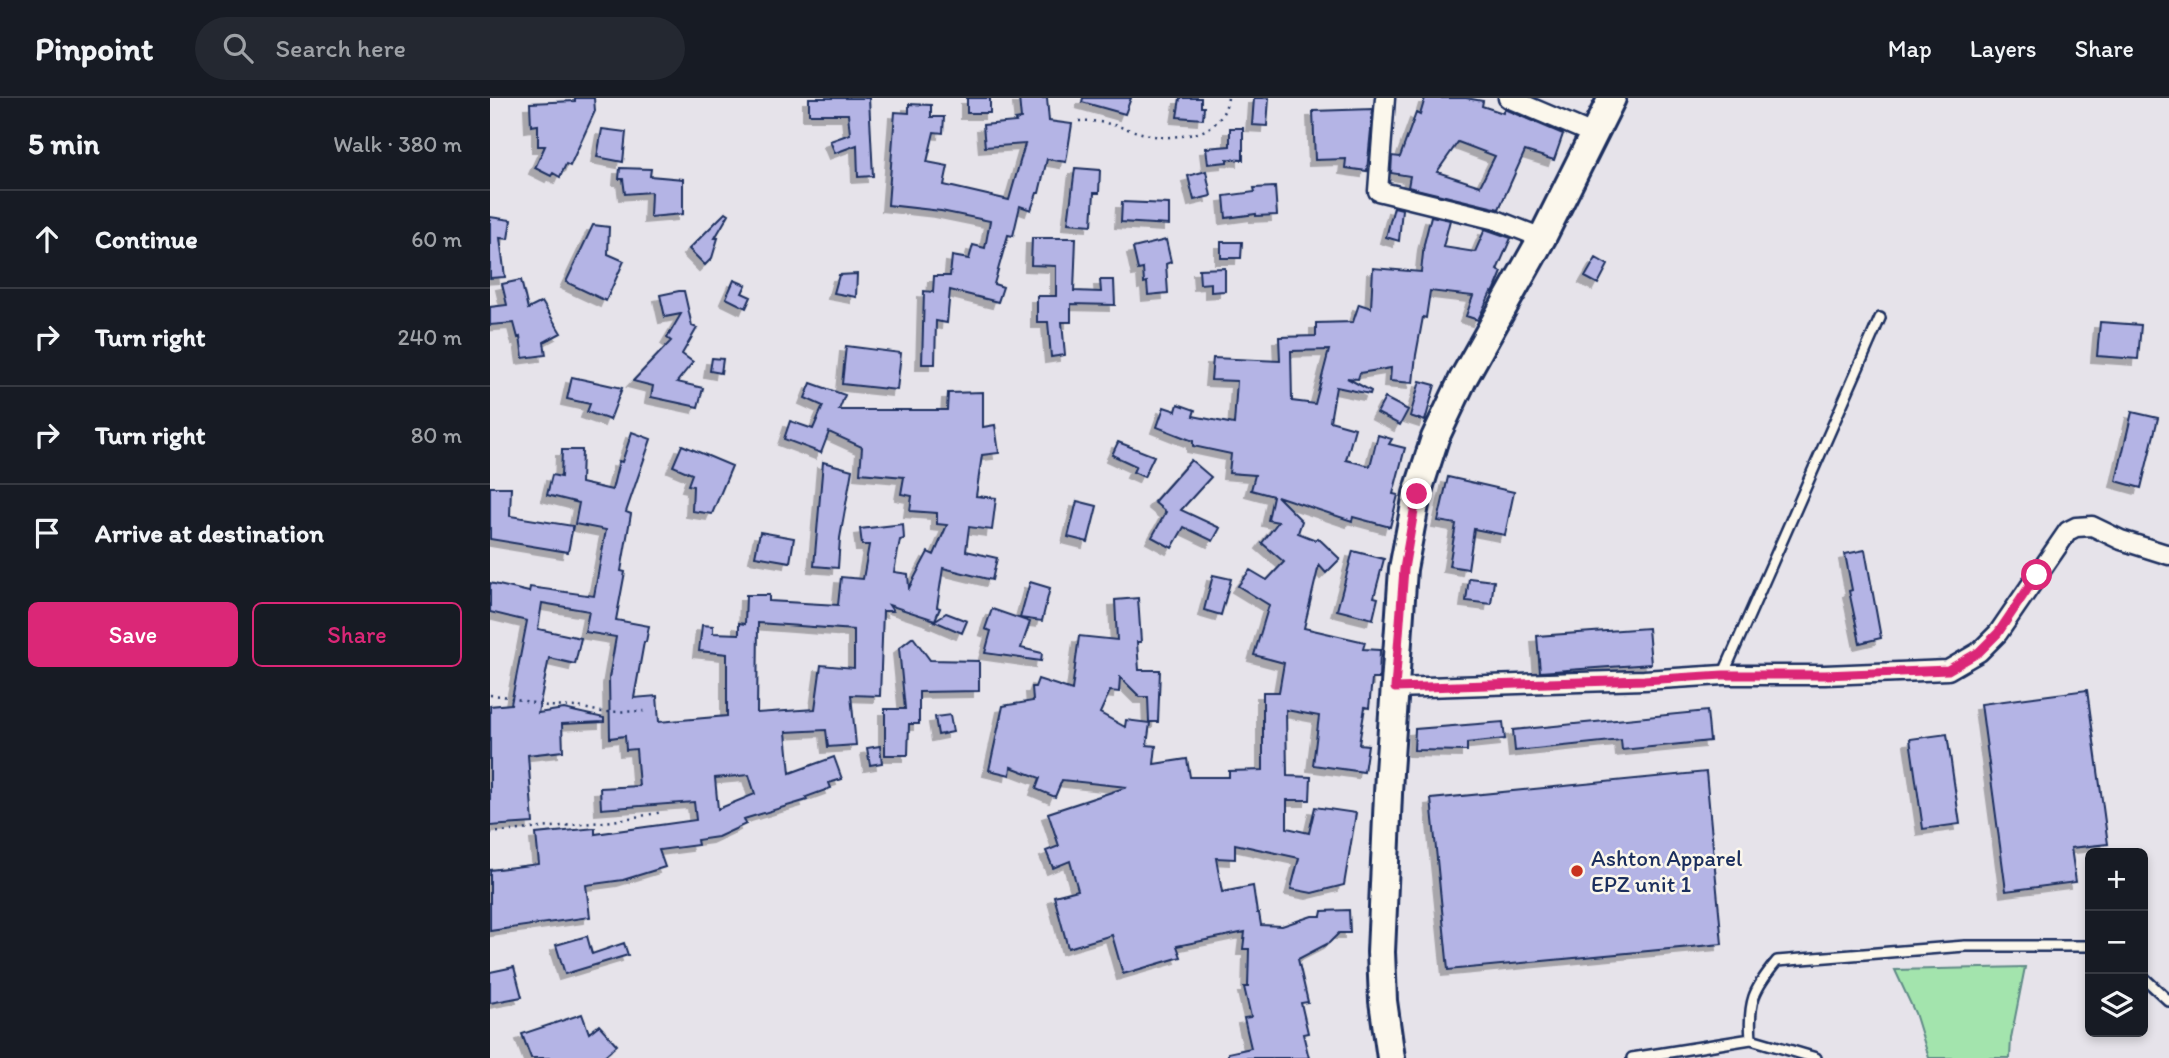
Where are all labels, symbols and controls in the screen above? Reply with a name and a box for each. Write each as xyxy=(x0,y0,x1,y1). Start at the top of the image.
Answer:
search box xyxy=(195,17,685,80)
text: Pinpoint xyxy=(35,29,153,68)
icon: search xyxy=(219,29,257,67)
text: Search here xyxy=(275,32,406,64)
text: Map xyxy=(1888,34,1932,63)
text: Layers xyxy=(1970,34,2037,63)
text: Share xyxy=(2075,34,2134,63)
text: 5 min xyxy=(28,125,99,162)
text: Walk · 380 m xyxy=(333,130,462,158)
icon: ahead xyxy=(28,220,66,258)
text: Continue xyxy=(95,223,198,255)
text: 60 m xyxy=(411,225,462,253)
icon: right xyxy=(28,318,66,356)
text: Turn right xyxy=(95,321,206,353)
text: 240 m xyxy=(397,323,462,351)
icon: right xyxy=(28,416,66,454)
text: Turn right xyxy=(95,419,206,451)
text: 80 m xyxy=(411,421,462,449)
route end xyxy=(1401,478,1432,509)
icon: arrive xyxy=(28,514,66,552)
text: Arrive at destination xyxy=(95,517,324,549)
route start xyxy=(2021,559,2052,590)
button: Save xyxy=(28,602,238,667)
button: Share xyxy=(252,602,462,667)
place label: Ashton Apparel EPZ unit 1 xyxy=(1591,844,1743,898)
map controls xyxy=(2085,848,2148,1037)
button: + xyxy=(2085,848,2148,911)
marker: Ashton Apparel EPZ unit 1 xyxy=(1569,863,1585,879)
button: − xyxy=(2085,911,2148,974)
button: layers xyxy=(2085,974,2148,1037)

